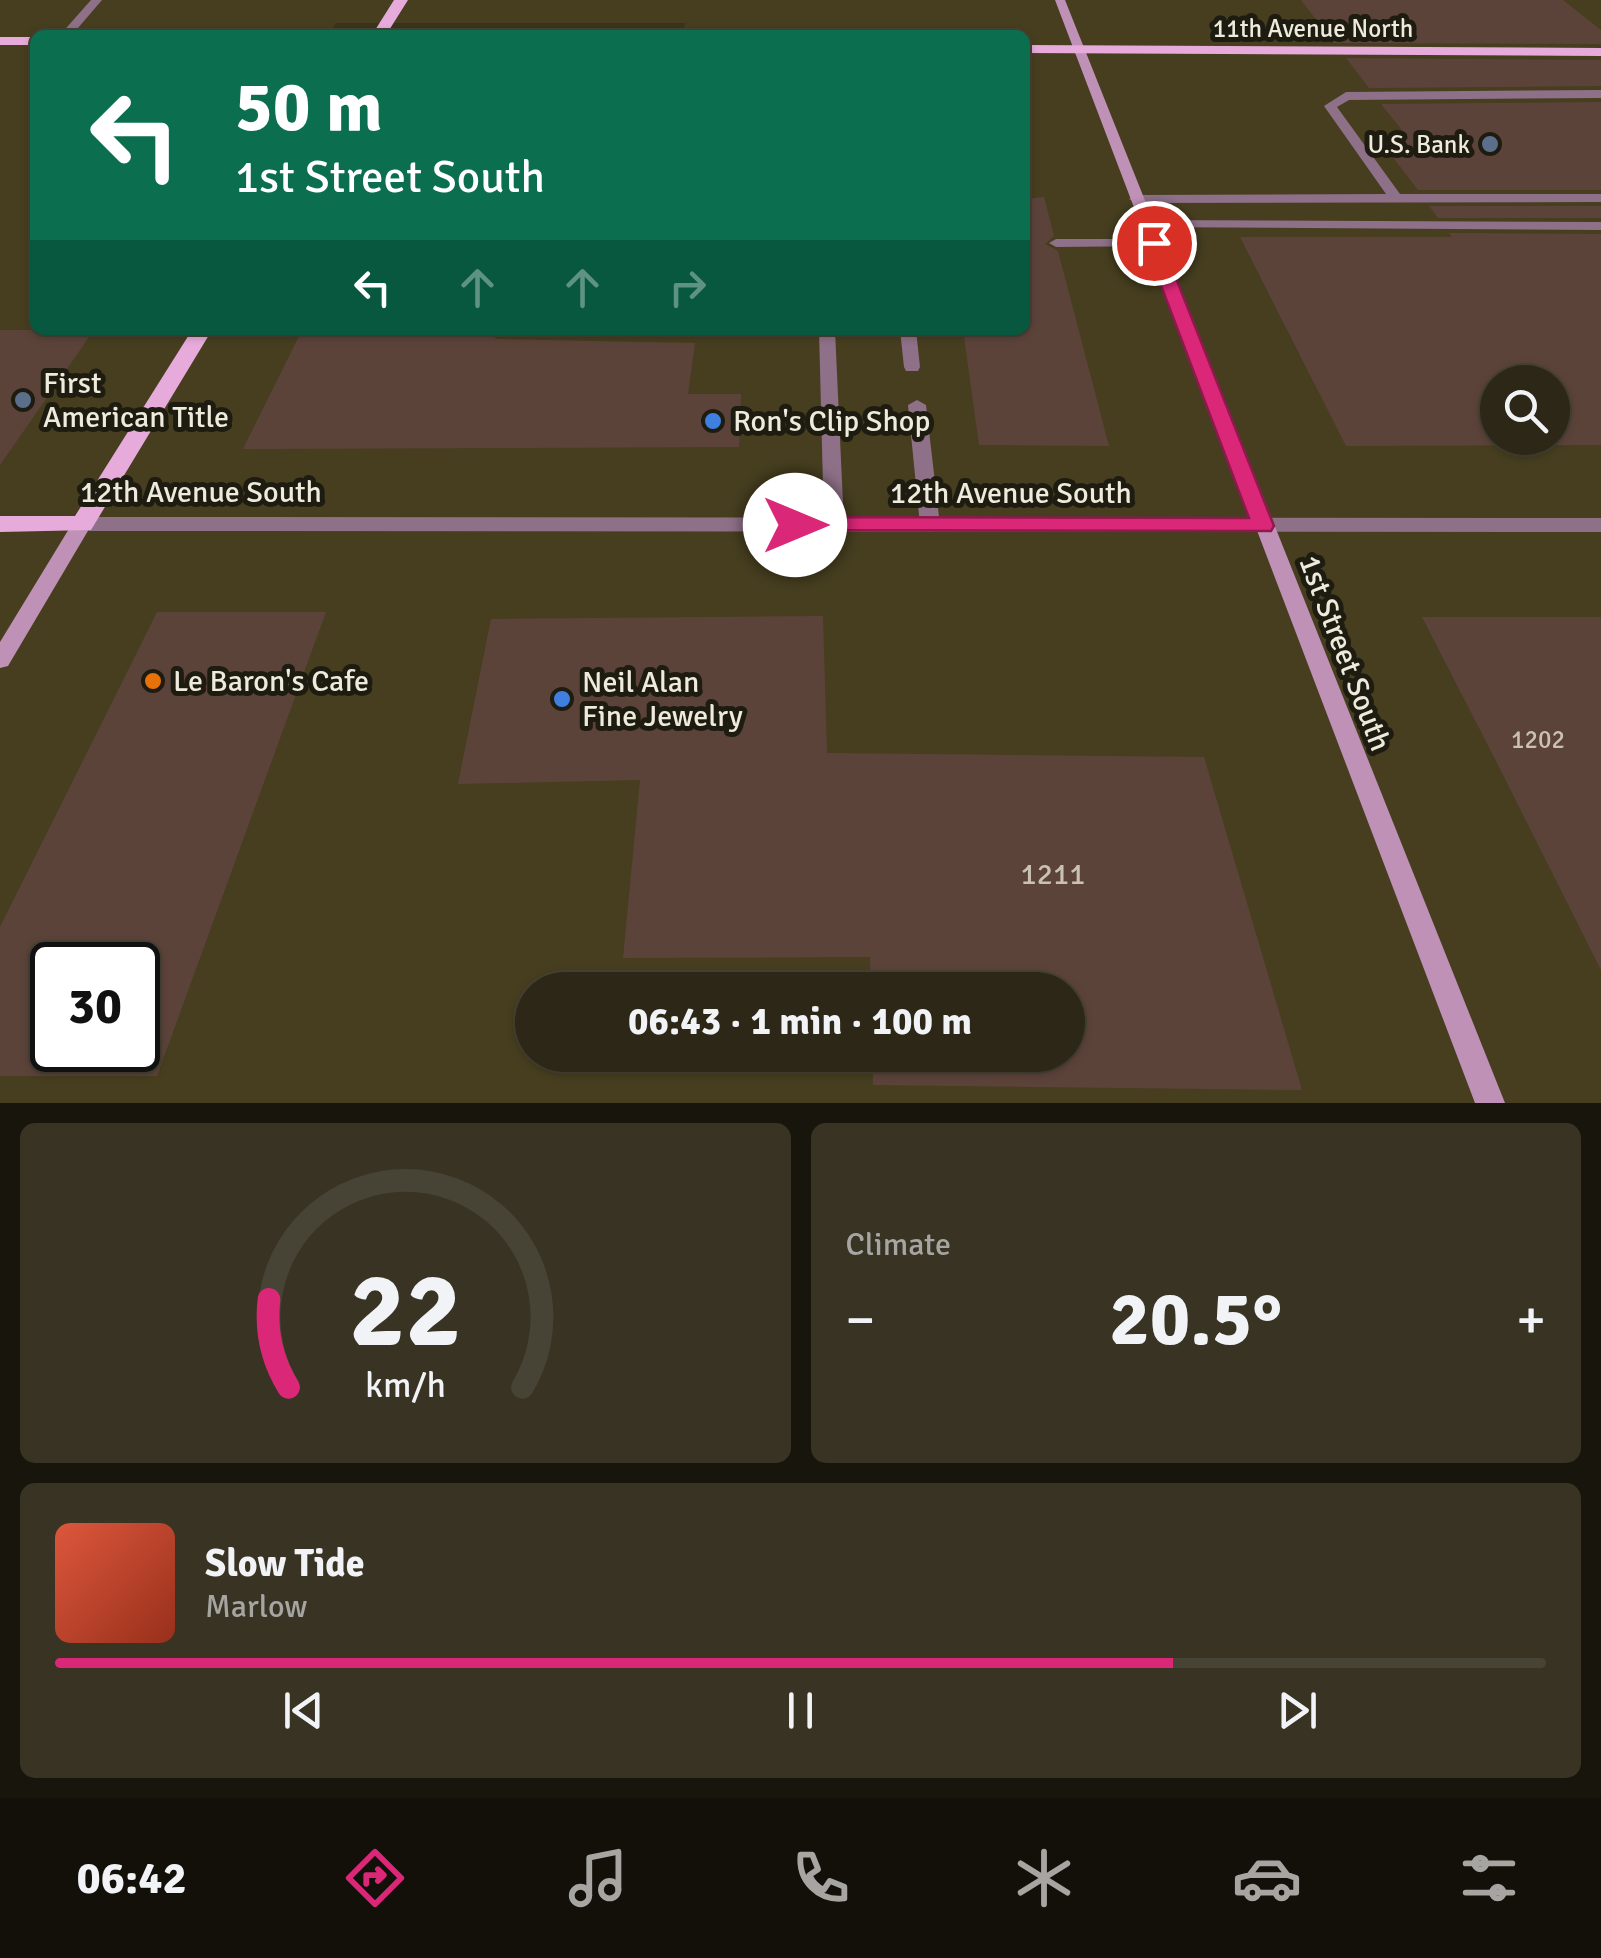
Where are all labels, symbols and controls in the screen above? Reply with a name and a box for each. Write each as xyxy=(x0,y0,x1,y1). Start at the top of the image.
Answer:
street label: 11th Avenue North xyxy=(1213,13,1413,44)
text: 50 m xyxy=(235,64,383,150)
icon: left xyxy=(70,70,200,200)
place label: U.S. Bank xyxy=(1367,129,1470,160)
marker: U.S. Bank xyxy=(1479,133,1501,155)
text: 1st Street South xyxy=(235,150,545,205)
pin xyxy=(1112,201,1197,286)
icon: arrive xyxy=(1127,216,1182,271)
icon: left xyxy=(345,260,400,315)
icon: ahead xyxy=(450,260,505,315)
icon: ahead xyxy=(555,260,610,315)
icon: right xyxy=(660,260,715,315)
place label: First American Title xyxy=(43,365,229,436)
map controls xyxy=(1480,365,1570,455)
button: search xyxy=(1480,365,1570,455)
marker: First American Title xyxy=(12,389,34,411)
place label: Ron's Clip Shop xyxy=(733,403,930,440)
marker: Ron's Clip Shop xyxy=(702,410,724,432)
position arrow xyxy=(743,473,847,577)
street label: 12th Avenue South xyxy=(80,474,322,511)
street label: 12th Avenue South xyxy=(890,475,1132,512)
street label: 1st Street South xyxy=(1290,550,1399,756)
place label: Le Baron's Cafe xyxy=(173,663,369,700)
place label: Neil Alan Fine Jewelry xyxy=(582,664,743,735)
marker: Le Baron's Cafe xyxy=(142,670,164,692)
marker: Neil Alan Fine Jewelry xyxy=(551,688,573,710)
house number: 1202 xyxy=(1511,724,1565,755)
house number: 1211 xyxy=(1021,856,1085,893)
speed limit sign: 30 xyxy=(30,942,160,1072)
text: 06:43 · 1 min · 100 m xyxy=(628,998,972,1045)
text: Climate xyxy=(846,1225,951,1264)
text: 22 xyxy=(349,1247,461,1375)
text: 20.5° xyxy=(1109,1273,1282,1366)
text: − xyxy=(846,1286,875,1354)
text: + xyxy=(1516,1286,1546,1354)
text: km/h xyxy=(365,1363,446,1407)
text: Slow Tide xyxy=(205,1540,365,1587)
text: Marlow xyxy=(205,1587,307,1626)
icon: previous xyxy=(276,1683,331,1738)
icon: pause xyxy=(773,1683,828,1738)
icon: next xyxy=(1270,1683,1325,1738)
icon: directions xyxy=(340,1843,410,1913)
icon: music xyxy=(563,1843,633,1913)
icon: phone xyxy=(786,1843,856,1913)
icon: climate xyxy=(1009,1843,1079,1913)
icon: car xyxy=(1232,1843,1302,1913)
icon: filters xyxy=(1454,1843,1524,1913)
text: 06:42 xyxy=(76,1851,187,1906)

